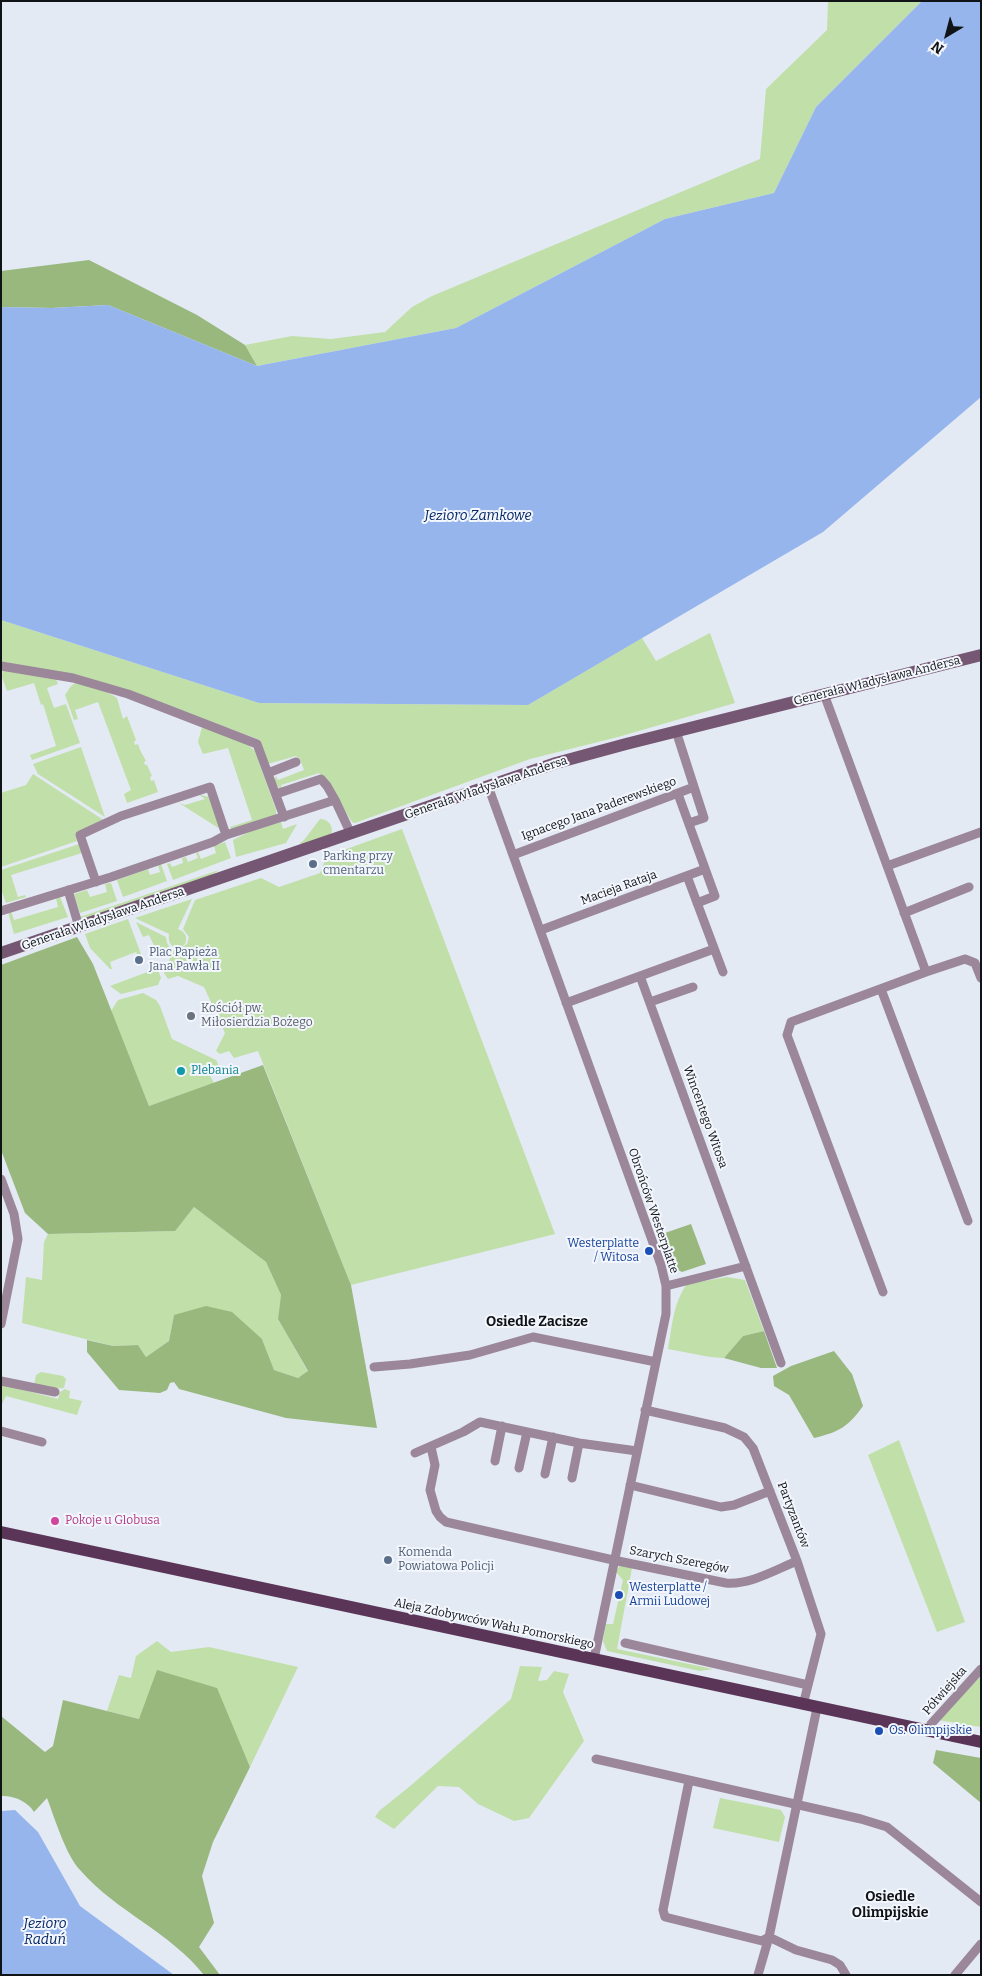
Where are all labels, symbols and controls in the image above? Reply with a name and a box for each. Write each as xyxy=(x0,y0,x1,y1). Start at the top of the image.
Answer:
north arrow xyxy=(922,10,972,60)
text: N xyxy=(928,37,947,57)
water label: Jezioro Zamkowe xyxy=(424,508,532,524)
street label: Generała Władysława Andersa xyxy=(792,653,962,709)
street label: Generała Władysława Andersa xyxy=(403,753,569,823)
street label: Ignacego Jana Paderewskiego xyxy=(520,774,678,844)
place label: Parking przy cmentarzu xyxy=(323,850,393,878)
marker: Parking przy cmentarzu xyxy=(307,858,319,870)
street label: Macieja Rataja xyxy=(579,868,659,908)
street label: Generała Władysława Andersa xyxy=(20,884,186,954)
place label: Plac Papieża Jana Pawła II xyxy=(149,946,220,974)
marker: Plac Papieża Jana Pawła II xyxy=(133,954,145,966)
place label: Kościół pw. Miłosierdzia Bożego xyxy=(201,1002,313,1030)
marker: Kościół pw. Miłosierdzia Bożego xyxy=(185,1010,197,1022)
place label: Plebania xyxy=(191,1064,239,1078)
street label: Wincentego Witosa xyxy=(680,1064,730,1170)
marker: Plebania xyxy=(175,1065,187,1077)
street label: Obrońców Westerplatte xyxy=(625,1146,681,1276)
place label: Westerplatte / Witosa xyxy=(567,1237,639,1265)
marker: Westerplatte / Witosa xyxy=(643,1245,655,1257)
district label: Osiedle Zacisze xyxy=(486,1314,588,1330)
street label: Partyzantów xyxy=(774,1480,812,1550)
place label: Pokoje u Globusa xyxy=(65,1514,160,1528)
marker: Pokoje u Globusa xyxy=(49,1515,61,1527)
street label: Szarych Szeregów xyxy=(628,1543,730,1577)
place label: Komenda Powiatowa Policji xyxy=(398,1546,494,1574)
marker: Komenda Powiatowa Policji xyxy=(382,1554,394,1566)
place label: Westerplatte / Armii Ludowej xyxy=(629,1581,710,1609)
marker: Westerplatte / Armii Ludowej xyxy=(613,1589,625,1601)
street label: Aleja Zdobywców Wału Pomorskiego xyxy=(393,1596,595,1652)
street label: Półwiejska xyxy=(920,1664,970,1718)
place label: Os. Olimpijskie xyxy=(889,1724,972,1738)
marker: Os. Olimpijskie xyxy=(873,1725,885,1737)
district label: Osiedle Olimpijskie xyxy=(852,1889,928,1921)
water label: Jezioro Raduń xyxy=(23,1916,67,1948)

